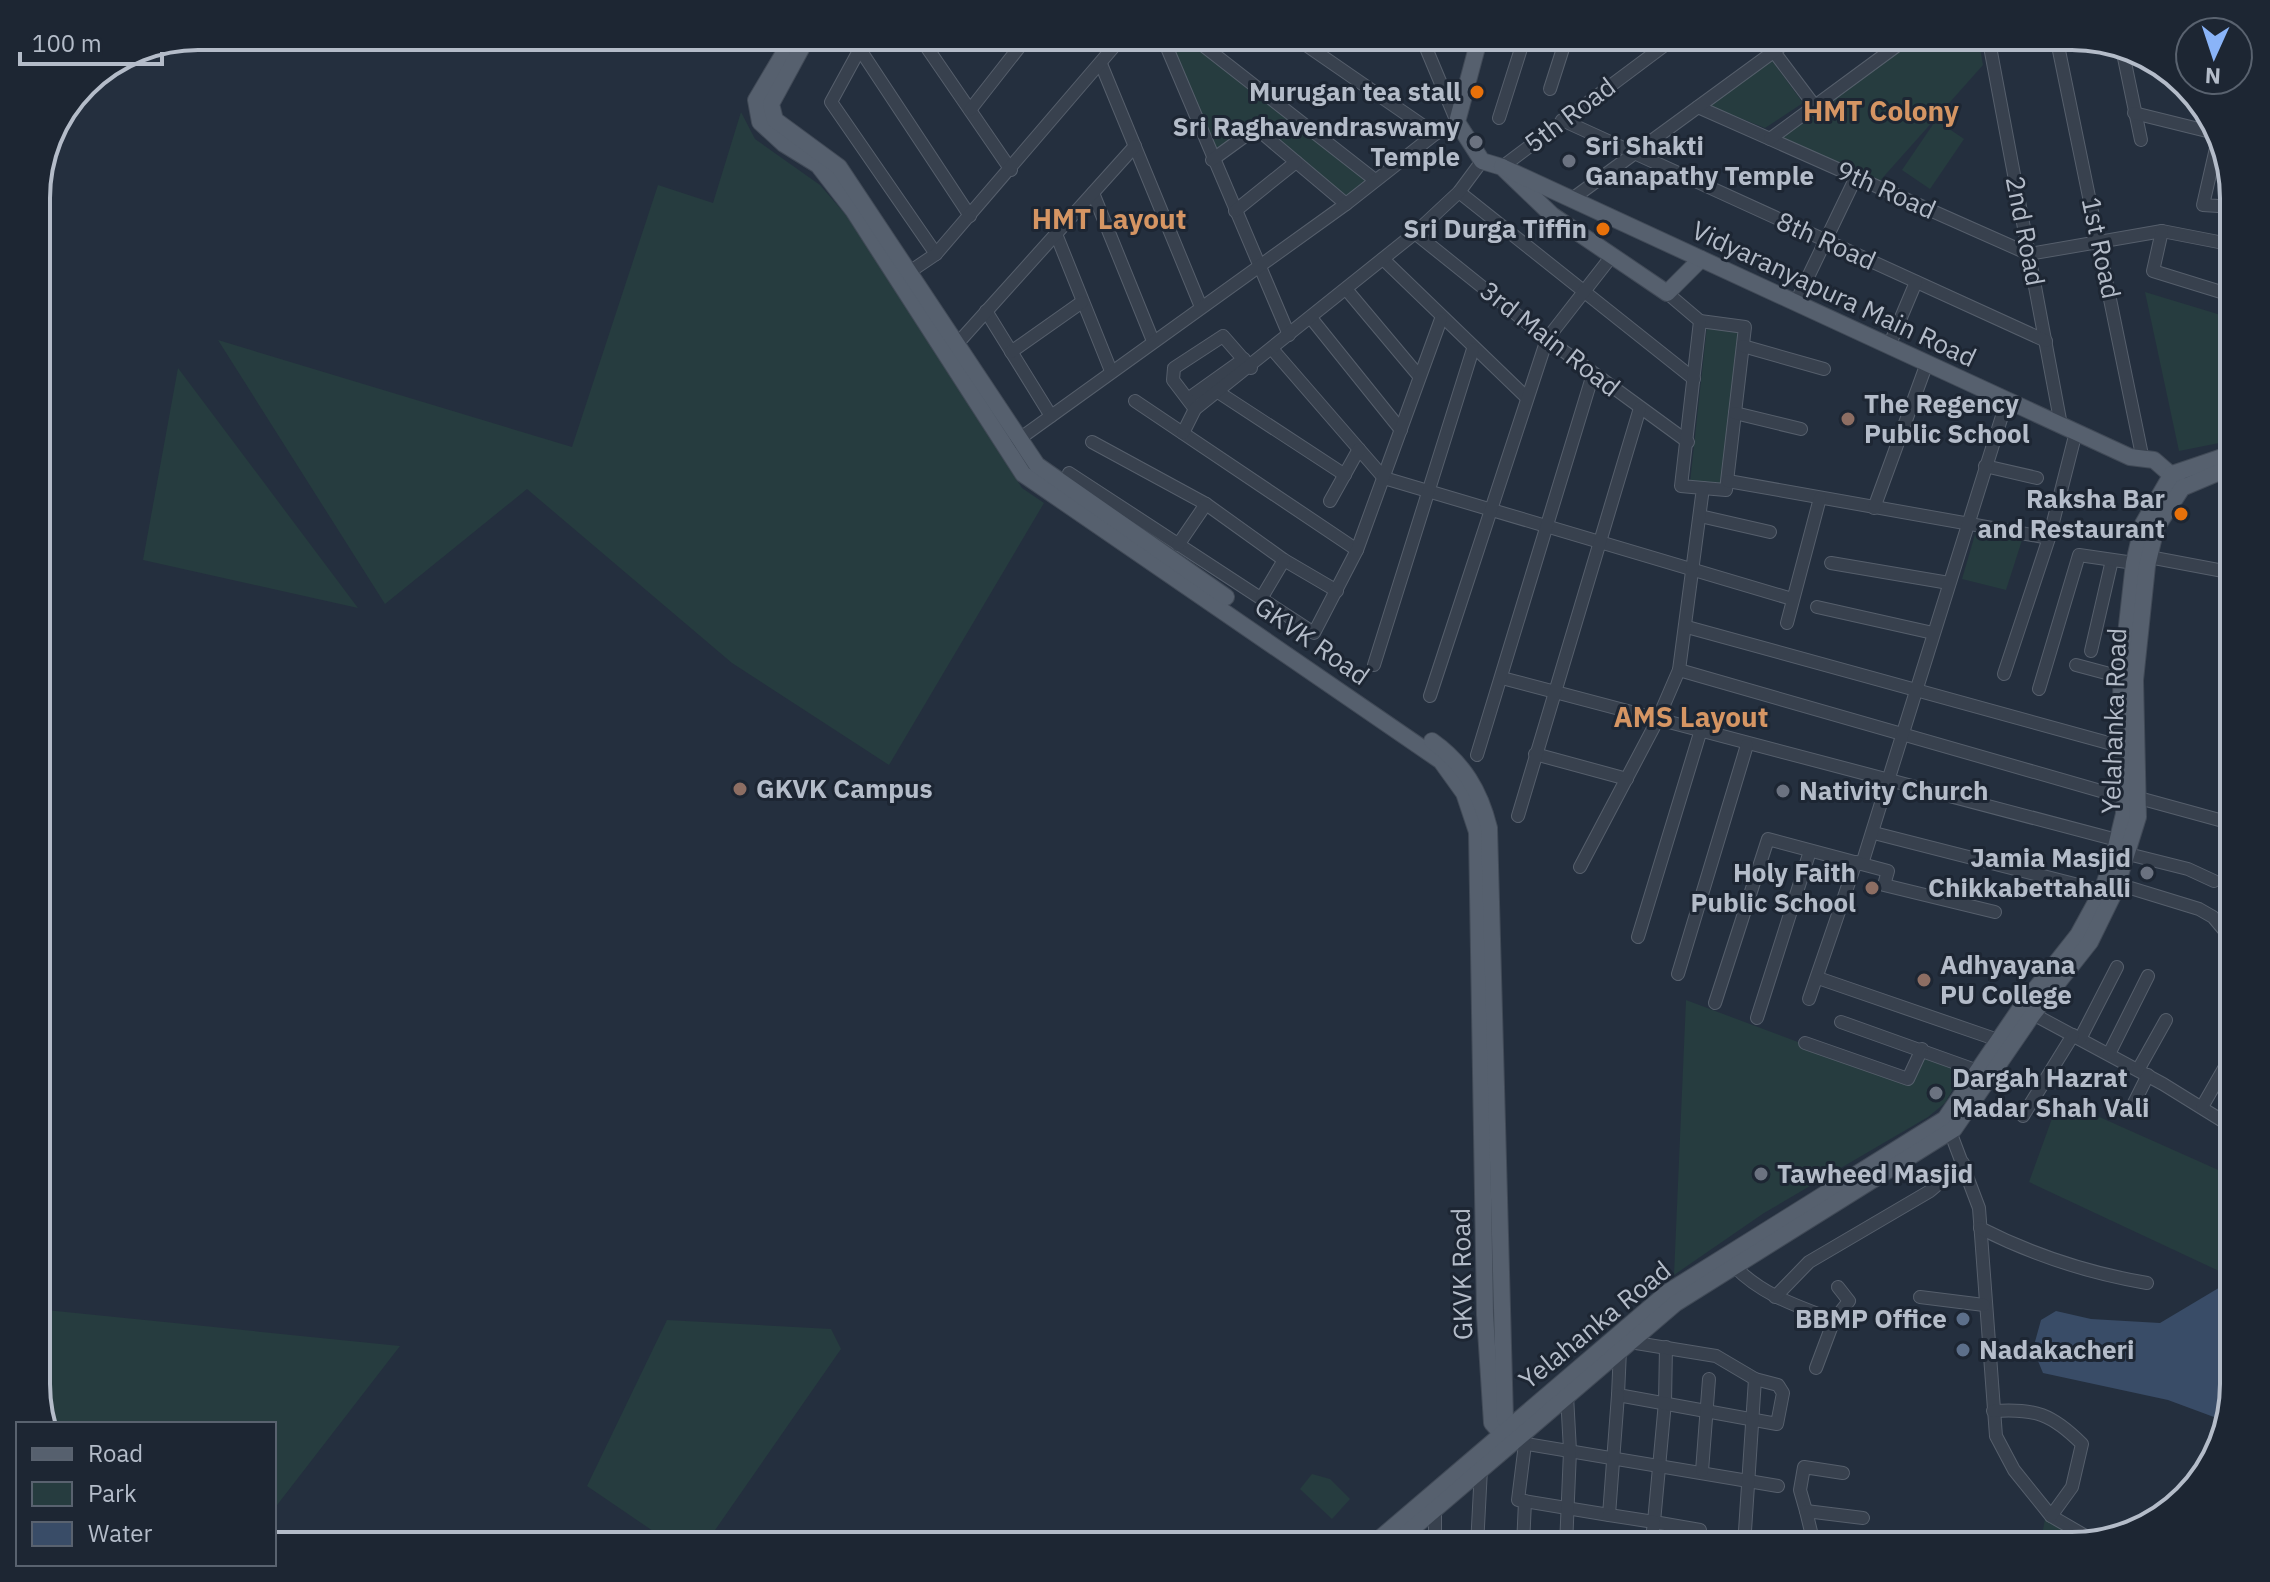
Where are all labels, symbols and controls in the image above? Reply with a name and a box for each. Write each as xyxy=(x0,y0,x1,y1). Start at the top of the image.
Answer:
scale bar xyxy=(20,16,162,66)
north arrow xyxy=(2174,16,2254,96)
text: 100 m xyxy=(32,27,102,59)
text: N xyxy=(2204,62,2222,91)
street label: 5th Road xyxy=(1517,69,1622,159)
place label: Murugan tea stall xyxy=(1249,74,1461,108)
marker: Murugan tea stall xyxy=(1468,83,1486,101)
district label: HMT Colony xyxy=(1803,92,1959,129)
place label: Sri Raghavendraswamy Temple xyxy=(1173,109,1460,173)
place label: Sri Shakti Ganapathy Temple xyxy=(1585,128,1814,192)
marker: Sri Raghavendraswamy Temple xyxy=(1467,133,1485,151)
marker: Sri Shakti Ganapathy Temple xyxy=(1560,152,1578,170)
street label: 9th Road xyxy=(1831,152,1941,226)
street label: 2nd Road xyxy=(1999,173,2053,289)
street label: 1st Road xyxy=(2075,194,2129,302)
district label: HMT Layout xyxy=(1032,200,1186,237)
street label: 8th Road xyxy=(1771,203,1881,277)
place label: Sri Durga Tiffin xyxy=(1403,211,1587,245)
street label: Vidyaranyapura Main Road xyxy=(1687,212,1982,374)
marker: Sri Durga Tiffin xyxy=(1594,220,1612,238)
street label: 3rd Main Road xyxy=(1474,273,1627,403)
place label: The Regency Public School xyxy=(1864,386,2030,450)
marker: The Regency Public School xyxy=(1839,410,1857,428)
place label: Raksha Bar and Restaurant xyxy=(1977,481,2165,545)
marker: Raksha Bar and Restaurant xyxy=(2172,505,2190,523)
street label: GKVK Road xyxy=(1249,588,1377,692)
street label: Yelahanka Road xyxy=(2093,627,2133,815)
district label: AMS Layout xyxy=(1614,698,1768,735)
place label: GKVK Campus xyxy=(756,771,933,805)
place label: Nativity Church xyxy=(1799,773,1989,807)
marker: GKVK Campus xyxy=(731,780,749,798)
marker: Nativity Church xyxy=(1774,782,1792,800)
place label: Jamia Masjid Chikkabettahalli xyxy=(1928,840,2131,904)
place label: Holy Faith Public School xyxy=(1690,855,1856,919)
marker: Jamia Masjid Chikkabettahalli xyxy=(2138,864,2156,882)
marker: Holy Faith Public School xyxy=(1863,879,1881,897)
place label: Adhyayana PU College xyxy=(1940,947,2076,1011)
marker: Adhyayana PU College xyxy=(1915,971,1933,989)
place label: Dargah Hazrat Madar Shah Vali xyxy=(1952,1060,2149,1124)
marker: Dargah Hazrat Madar Shah Vali xyxy=(1927,1084,1945,1102)
place label: Tawheed Masjid xyxy=(1777,1156,1973,1190)
marker: Tawheed Masjid xyxy=(1752,1165,1770,1183)
street label: GKVK Road xyxy=(1443,1208,1479,1341)
street label: Yelahanka Road xyxy=(1511,1252,1677,1396)
place label: BBMP Office xyxy=(1795,1301,1947,1335)
marker: BBMP Office xyxy=(1954,1310,1972,1328)
place label: Nadakacheri xyxy=(1979,1332,2135,1366)
marker: Nadakacheri xyxy=(1954,1341,1972,1359)
legend xyxy=(16,1422,276,1566)
text: Road xyxy=(88,1437,143,1469)
text: Park xyxy=(88,1477,137,1509)
text: Water xyxy=(88,1517,152,1549)

